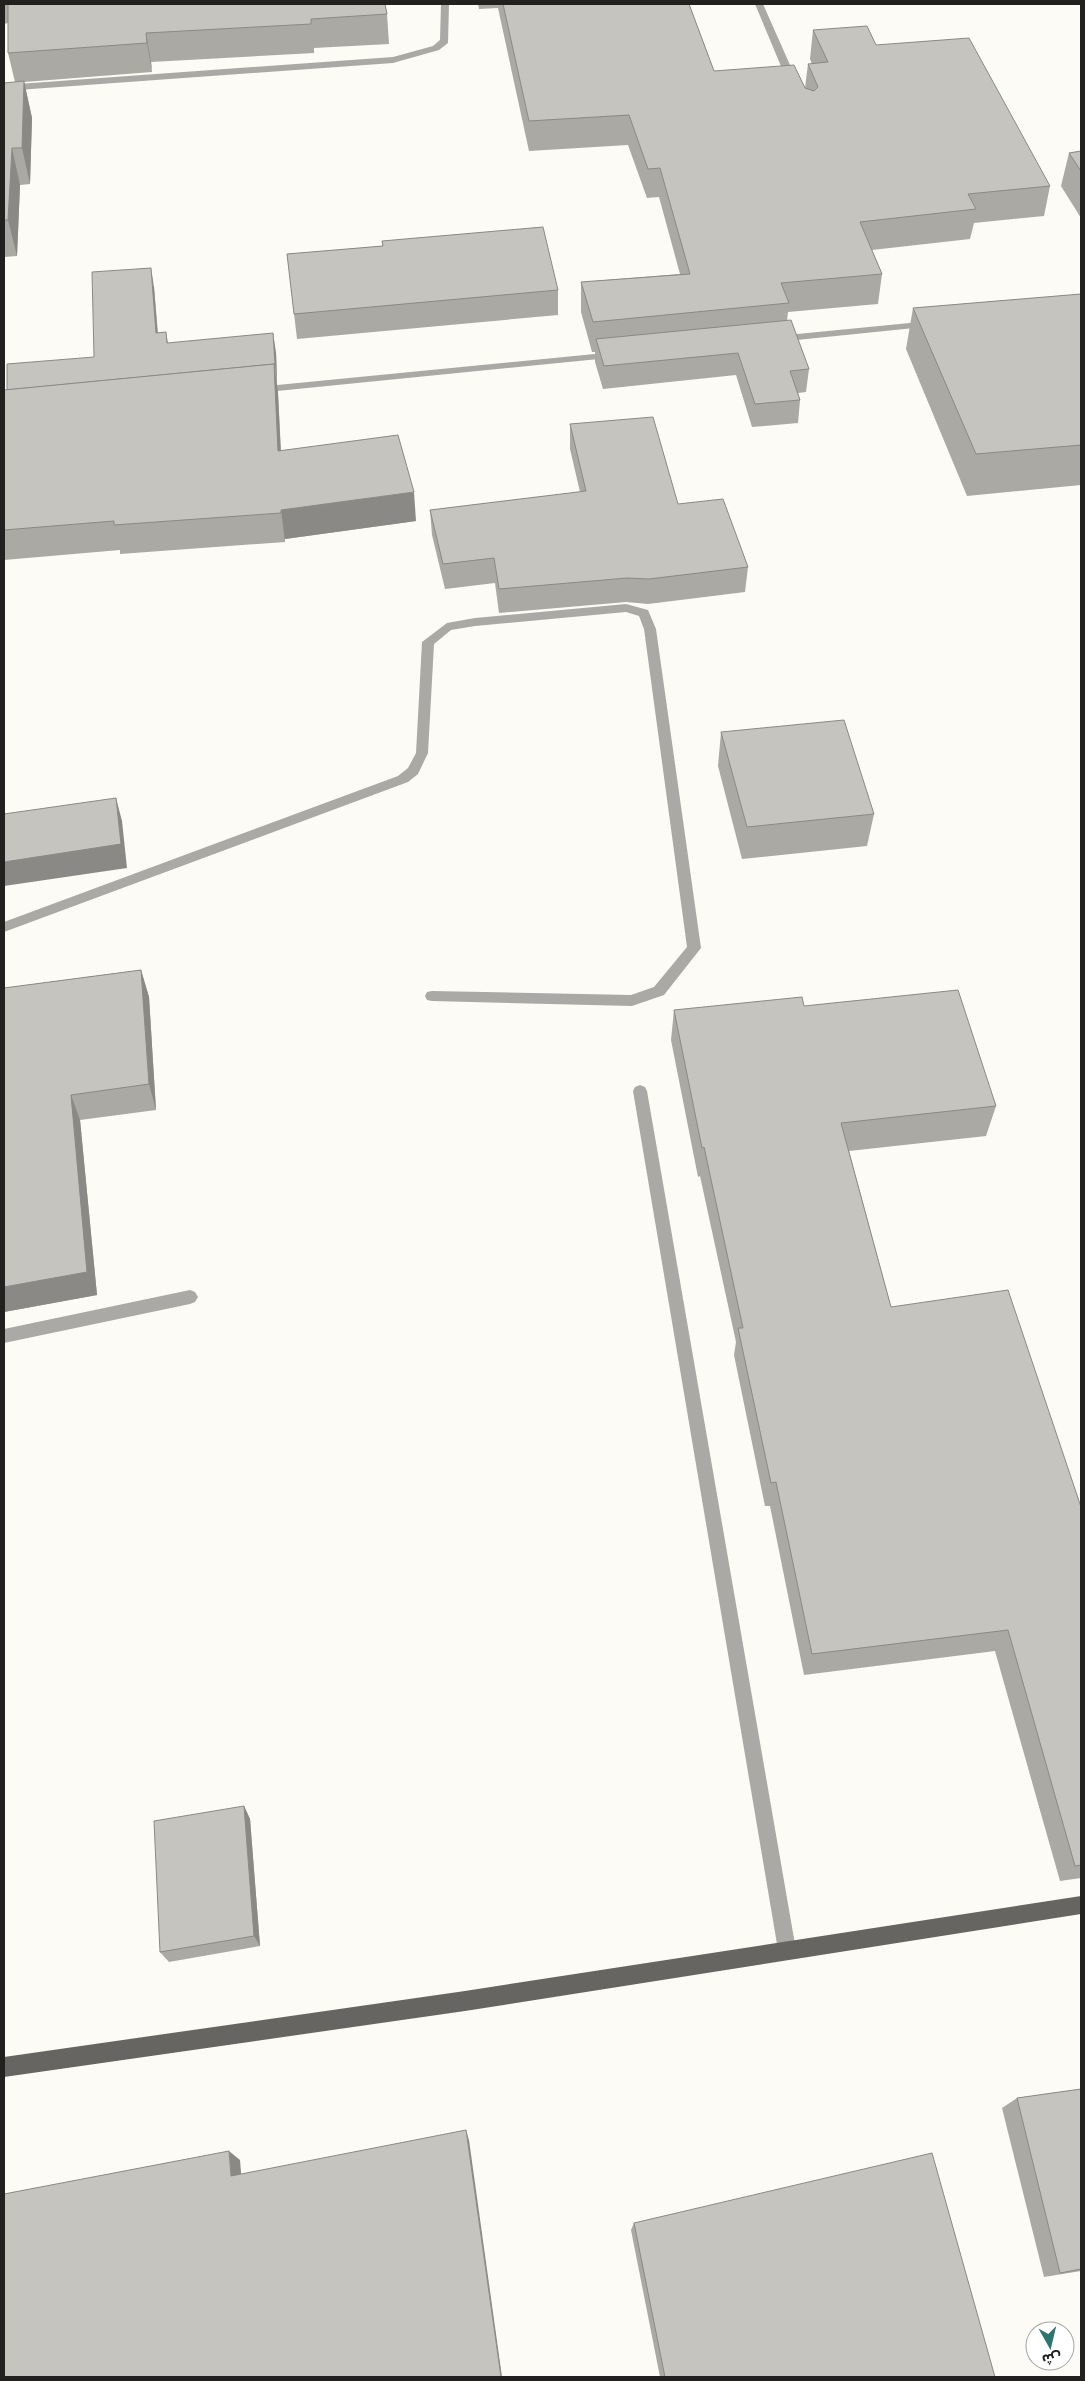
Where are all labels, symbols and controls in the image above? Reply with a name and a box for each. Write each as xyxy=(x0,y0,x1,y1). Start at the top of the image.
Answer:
north arrow xyxy=(1025,2321,1075,2371)
text: ش xyxy=(1041,2349,1063,2371)

